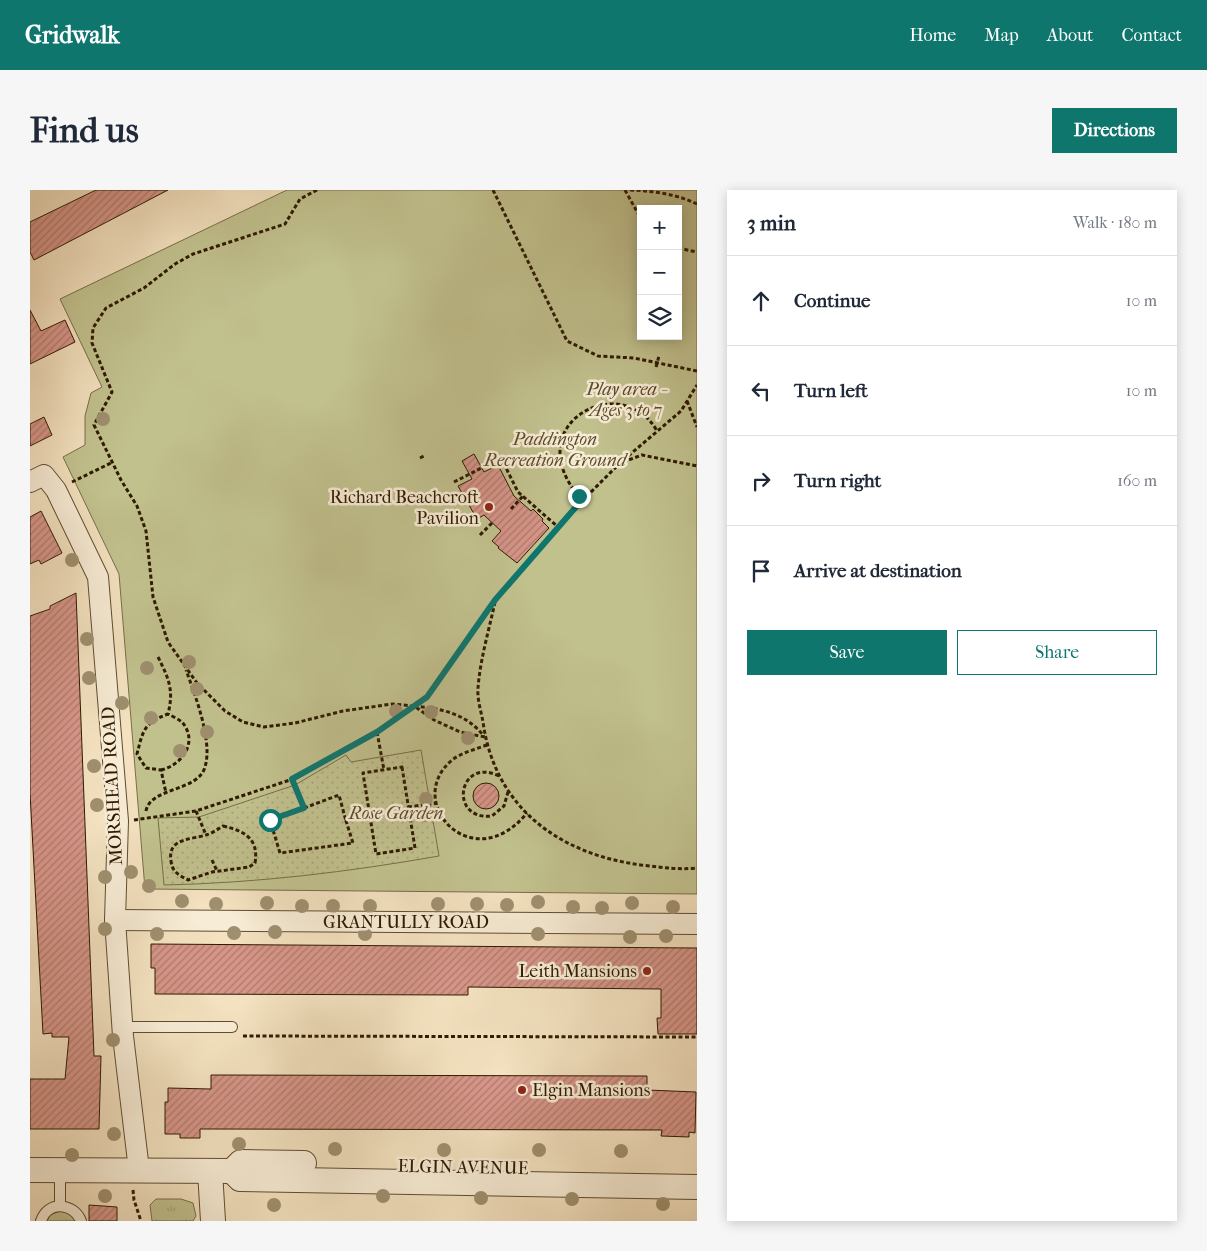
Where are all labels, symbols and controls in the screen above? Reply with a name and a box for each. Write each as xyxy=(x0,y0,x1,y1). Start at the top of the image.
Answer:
text: Gridwalk xyxy=(25,21,120,49)
text: Home xyxy=(909,25,956,46)
text: Map xyxy=(984,25,1019,46)
text: About xyxy=(1047,25,1093,46)
text: Contact xyxy=(1121,25,1182,46)
button: Directions xyxy=(1052,108,1177,153)
text: Find us xyxy=(30,110,139,151)
map controls xyxy=(637,205,682,340)
button: + xyxy=(637,205,682,250)
text: 3 min xyxy=(747,211,796,235)
text: Walk · 180 m xyxy=(1073,213,1157,232)
button: − xyxy=(637,250,682,295)
icon: ahead xyxy=(747,287,775,315)
text: Continue xyxy=(794,290,870,312)
text: 10 m xyxy=(1126,291,1157,310)
button: layers xyxy=(637,295,682,340)
icon: left xyxy=(747,377,775,405)
park label: Play area - Ages 3 to 7 xyxy=(585,379,668,421)
text: Turn left xyxy=(794,380,868,402)
text: 10 m xyxy=(1126,381,1157,400)
park label: Paddington Recreation Ground xyxy=(483,429,629,471)
icon: right xyxy=(747,467,775,495)
text: Turn right xyxy=(794,470,881,492)
text: 160 m xyxy=(1117,471,1157,490)
route end xyxy=(568,485,591,508)
place label: Richard Beachcroft Pavilion xyxy=(330,487,480,529)
marker: Richard Beachcroft Pavilion xyxy=(483,501,495,513)
icon: arrive xyxy=(747,557,775,585)
text: Arrive at destination xyxy=(794,560,962,582)
button: Save xyxy=(747,630,947,675)
button: Share xyxy=(957,630,1157,675)
street label: MORSHEAD ROAD xyxy=(98,706,127,866)
park label: Rose Garden xyxy=(348,803,443,824)
route start xyxy=(259,809,282,832)
street label: GRANTULLY ROAD xyxy=(323,912,489,933)
place label: Leith Mansions xyxy=(518,961,637,982)
marker: Leith Mansions xyxy=(641,965,653,977)
place label: Elgin Mansions xyxy=(532,1080,651,1101)
marker: Elgin Mansions xyxy=(516,1084,528,1096)
street label: ELGIN AVENUE xyxy=(397,1156,529,1179)

